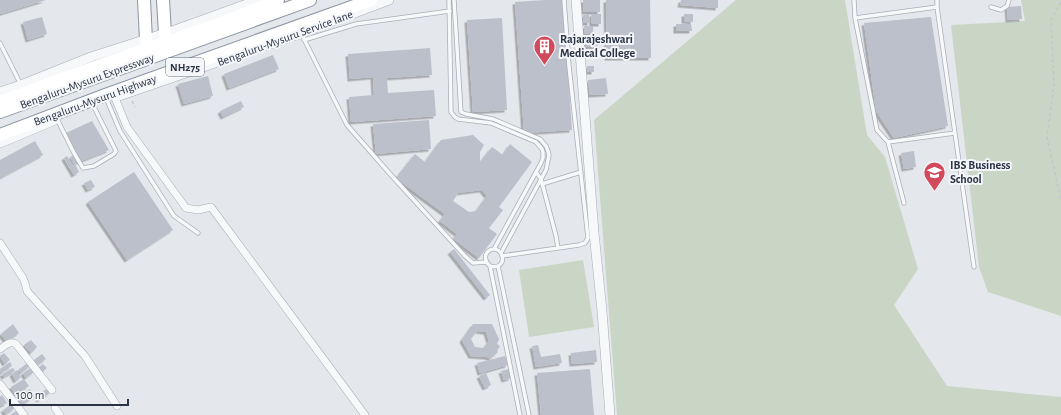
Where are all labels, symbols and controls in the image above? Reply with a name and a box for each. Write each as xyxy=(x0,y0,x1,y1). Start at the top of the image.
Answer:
street label: Bengaluru-Mysuru Service lane xyxy=(216,8,355,69)
building icon: Rajarajeshwari Medical College xyxy=(531,33,557,66)
place label: Rajarajeshwari Medical College xyxy=(560,33,635,59)
street label: Bengaluru-Mysuru Expressway xyxy=(18,51,156,112)
road number: NH275 xyxy=(166,58,204,76)
street label: Bengaluru-Mysuru Highway xyxy=(32,72,158,129)
school or university icon: IBS Business School xyxy=(922,159,948,192)
place label: IBS Business School xyxy=(950,159,1011,185)
scale bar xyxy=(10,381,128,407)
text: 100 m xyxy=(16,389,44,401)

